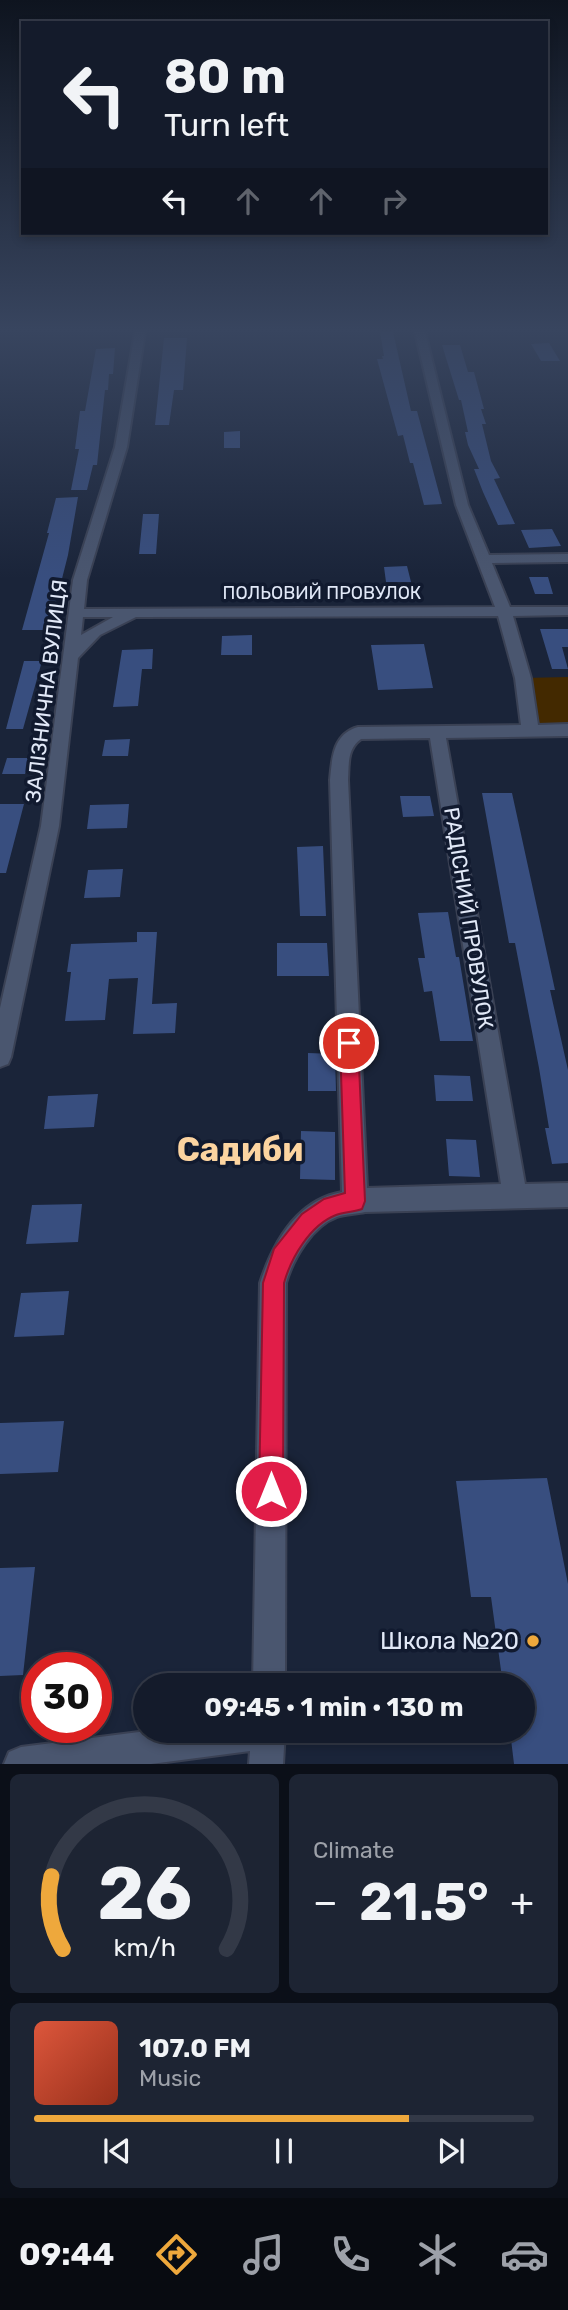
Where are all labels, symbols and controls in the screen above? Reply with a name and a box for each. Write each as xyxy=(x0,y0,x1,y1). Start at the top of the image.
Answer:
text: 80 m xyxy=(164,47,286,105)
icon: left xyxy=(49,49,140,140)
text: Turn left xyxy=(164,106,289,144)
icon: left xyxy=(156,182,194,220)
icon: ahead xyxy=(229,182,267,220)
icon: ahead xyxy=(302,182,340,220)
icon: right xyxy=(375,182,413,220)
street label: ЗАЛІЗНИЧНА ВУЛИЦЯ xyxy=(20,578,72,804)
street label: ПОЛЬОВИЙ ПРОВУЛОК xyxy=(223,582,421,604)
street label: РАДІСНИЙ ПРОВУЛОК xyxy=(439,805,499,1031)
pin xyxy=(319,1013,379,1073)
icon: arrive xyxy=(330,1024,368,1062)
district label: Садиби xyxy=(177,1130,303,1169)
position arrow xyxy=(234,1454,308,1528)
place label: Школа №20 xyxy=(380,1627,519,1655)
marker: Школа №20 xyxy=(525,1633,541,1649)
speed limit sign: 30 xyxy=(21,1652,112,1743)
text: 09:45 · 1 min · 130 m xyxy=(204,1692,464,1723)
text: Climate xyxy=(313,1836,394,1864)
text: 26 xyxy=(97,1852,192,1938)
text: 21.5° xyxy=(359,1871,489,1933)
text: − xyxy=(313,1879,338,1925)
text: + xyxy=(510,1879,534,1925)
text: km/h xyxy=(113,1933,176,1962)
text: 107.0 FM xyxy=(139,2033,251,2064)
text: Music xyxy=(139,2064,201,2092)
icon: previous xyxy=(98,2132,136,2170)
icon: pause xyxy=(265,2132,303,2170)
icon: next xyxy=(432,2132,470,2170)
icon: directions xyxy=(152,2230,201,2279)
icon: music xyxy=(239,2230,288,2279)
icon: phone xyxy=(326,2230,375,2279)
icon: climate xyxy=(413,2230,462,2279)
icon: car xyxy=(500,2230,549,2279)
text: 09:44 xyxy=(19,2235,114,2273)

